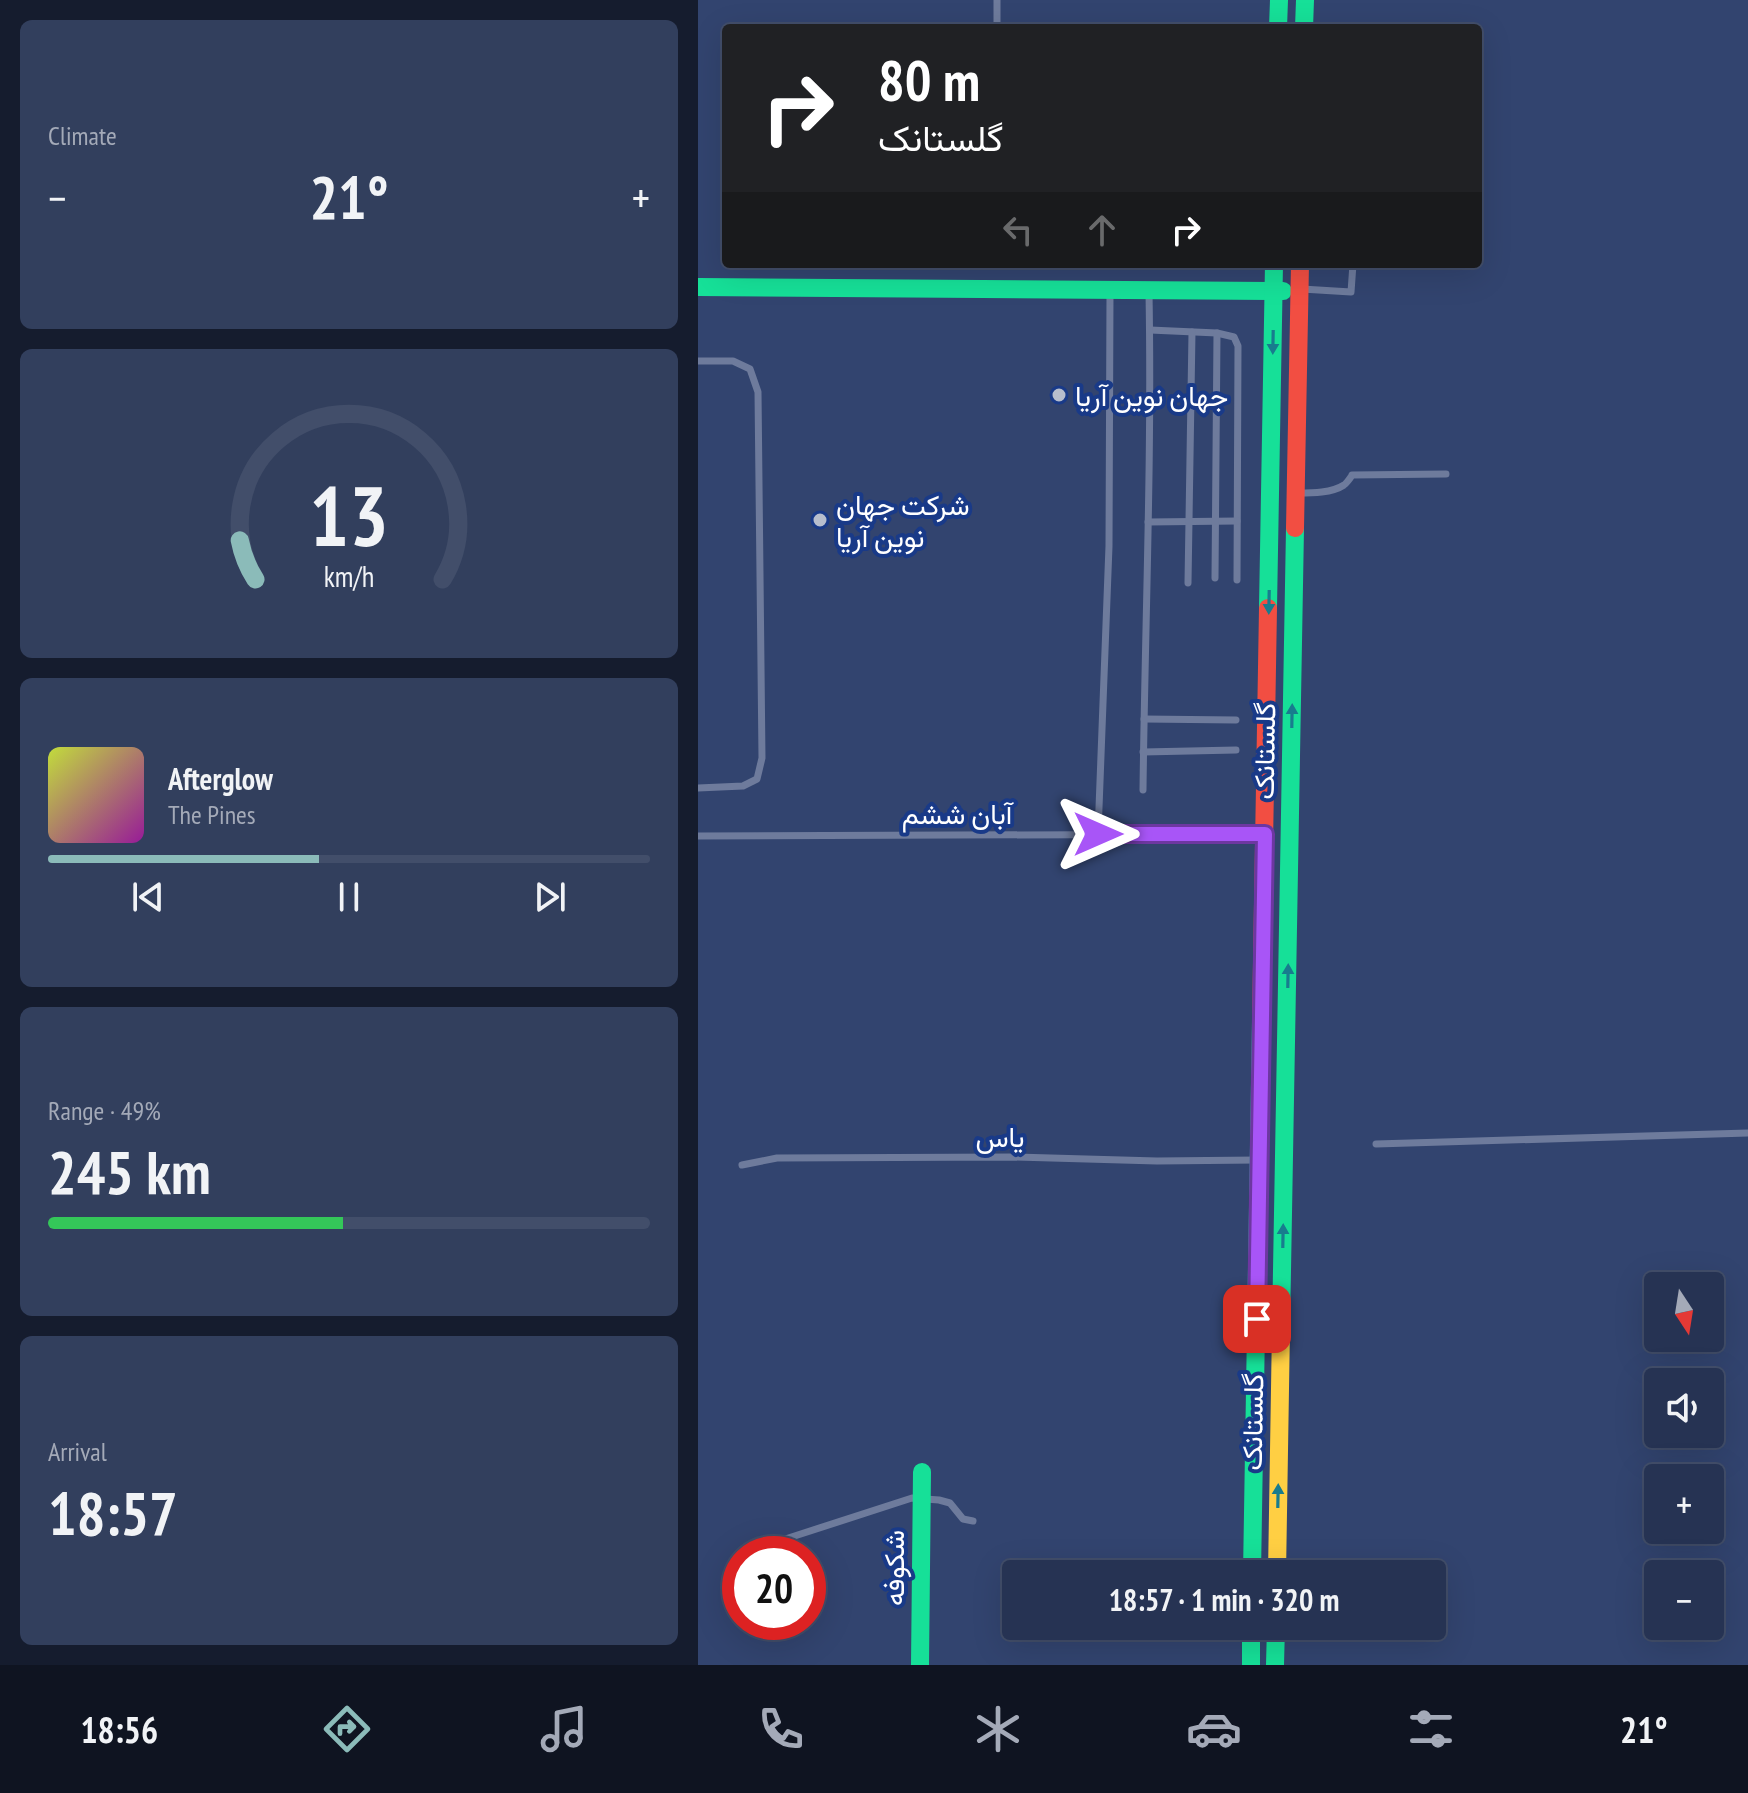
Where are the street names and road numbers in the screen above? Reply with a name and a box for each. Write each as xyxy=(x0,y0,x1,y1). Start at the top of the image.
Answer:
street label: گلستانک xyxy=(1245,702,1283,800)
street label: آبان ششم xyxy=(902,795,1015,833)
street label: یاس xyxy=(975,1118,1025,1155)
street label: گلستانک xyxy=(1233,1373,1271,1471)
street label: شکوفه xyxy=(875,1530,912,1606)

